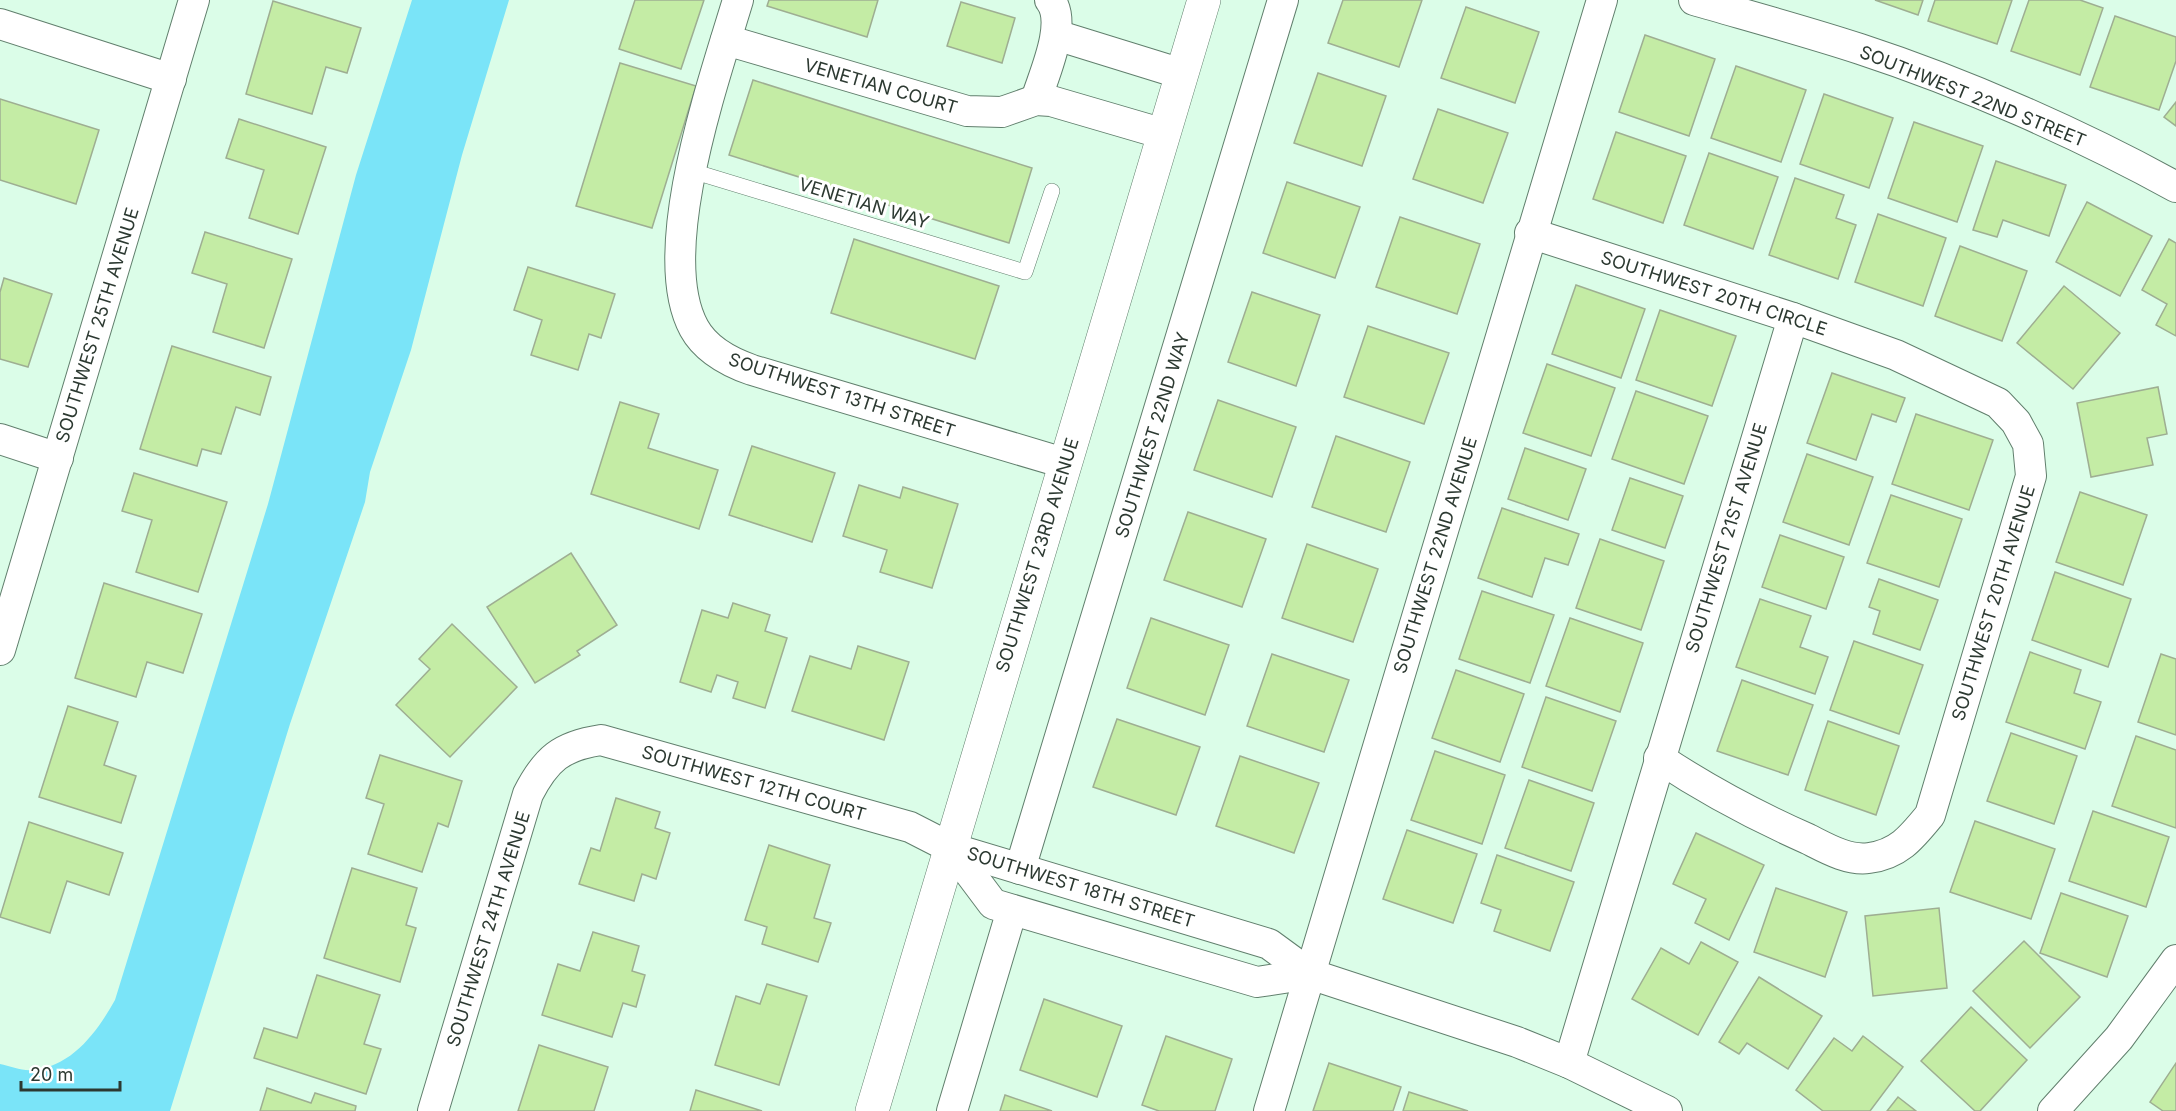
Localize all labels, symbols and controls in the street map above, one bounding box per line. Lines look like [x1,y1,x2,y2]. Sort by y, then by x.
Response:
street label: SOUTHWEST 22ND STREET [1857,41,2089,151]
street label: VENETIAN COURT [802,54,960,118]
street label: VENETIAN WAY [796,173,932,233]
street label: SOUTHWEST 25TH AVENUE [51,205,143,445]
street label: SOUTHWEST 20TH CIRCLE [1598,246,1830,340]
street label: SOUTHWEST 22ND WAY [1111,330,1193,540]
street label: SOUTHWEST 13TH STREET [726,348,958,442]
street label: SOUTHWEST 21ST AVENUE [1681,421,1771,655]
street label: SOUTHWEST 22ND AVENUE [1389,434,1481,676]
street label: SOUTHWEST 23RD AVENUE [991,435,1083,675]
street label: SOUTHWEST 20TH AVENUE [1947,483,2039,723]
street label: SOUTHWEST 12TH COURT [639,741,869,825]
street label: SOUTHWEST 24TH AVENUE [442,809,534,1049]
street label: SOUTHWEST 18TH STREET [965,842,1197,932]
scale bar [21,1054,120,1092]
text: 20 m [30,1064,73,1085]

